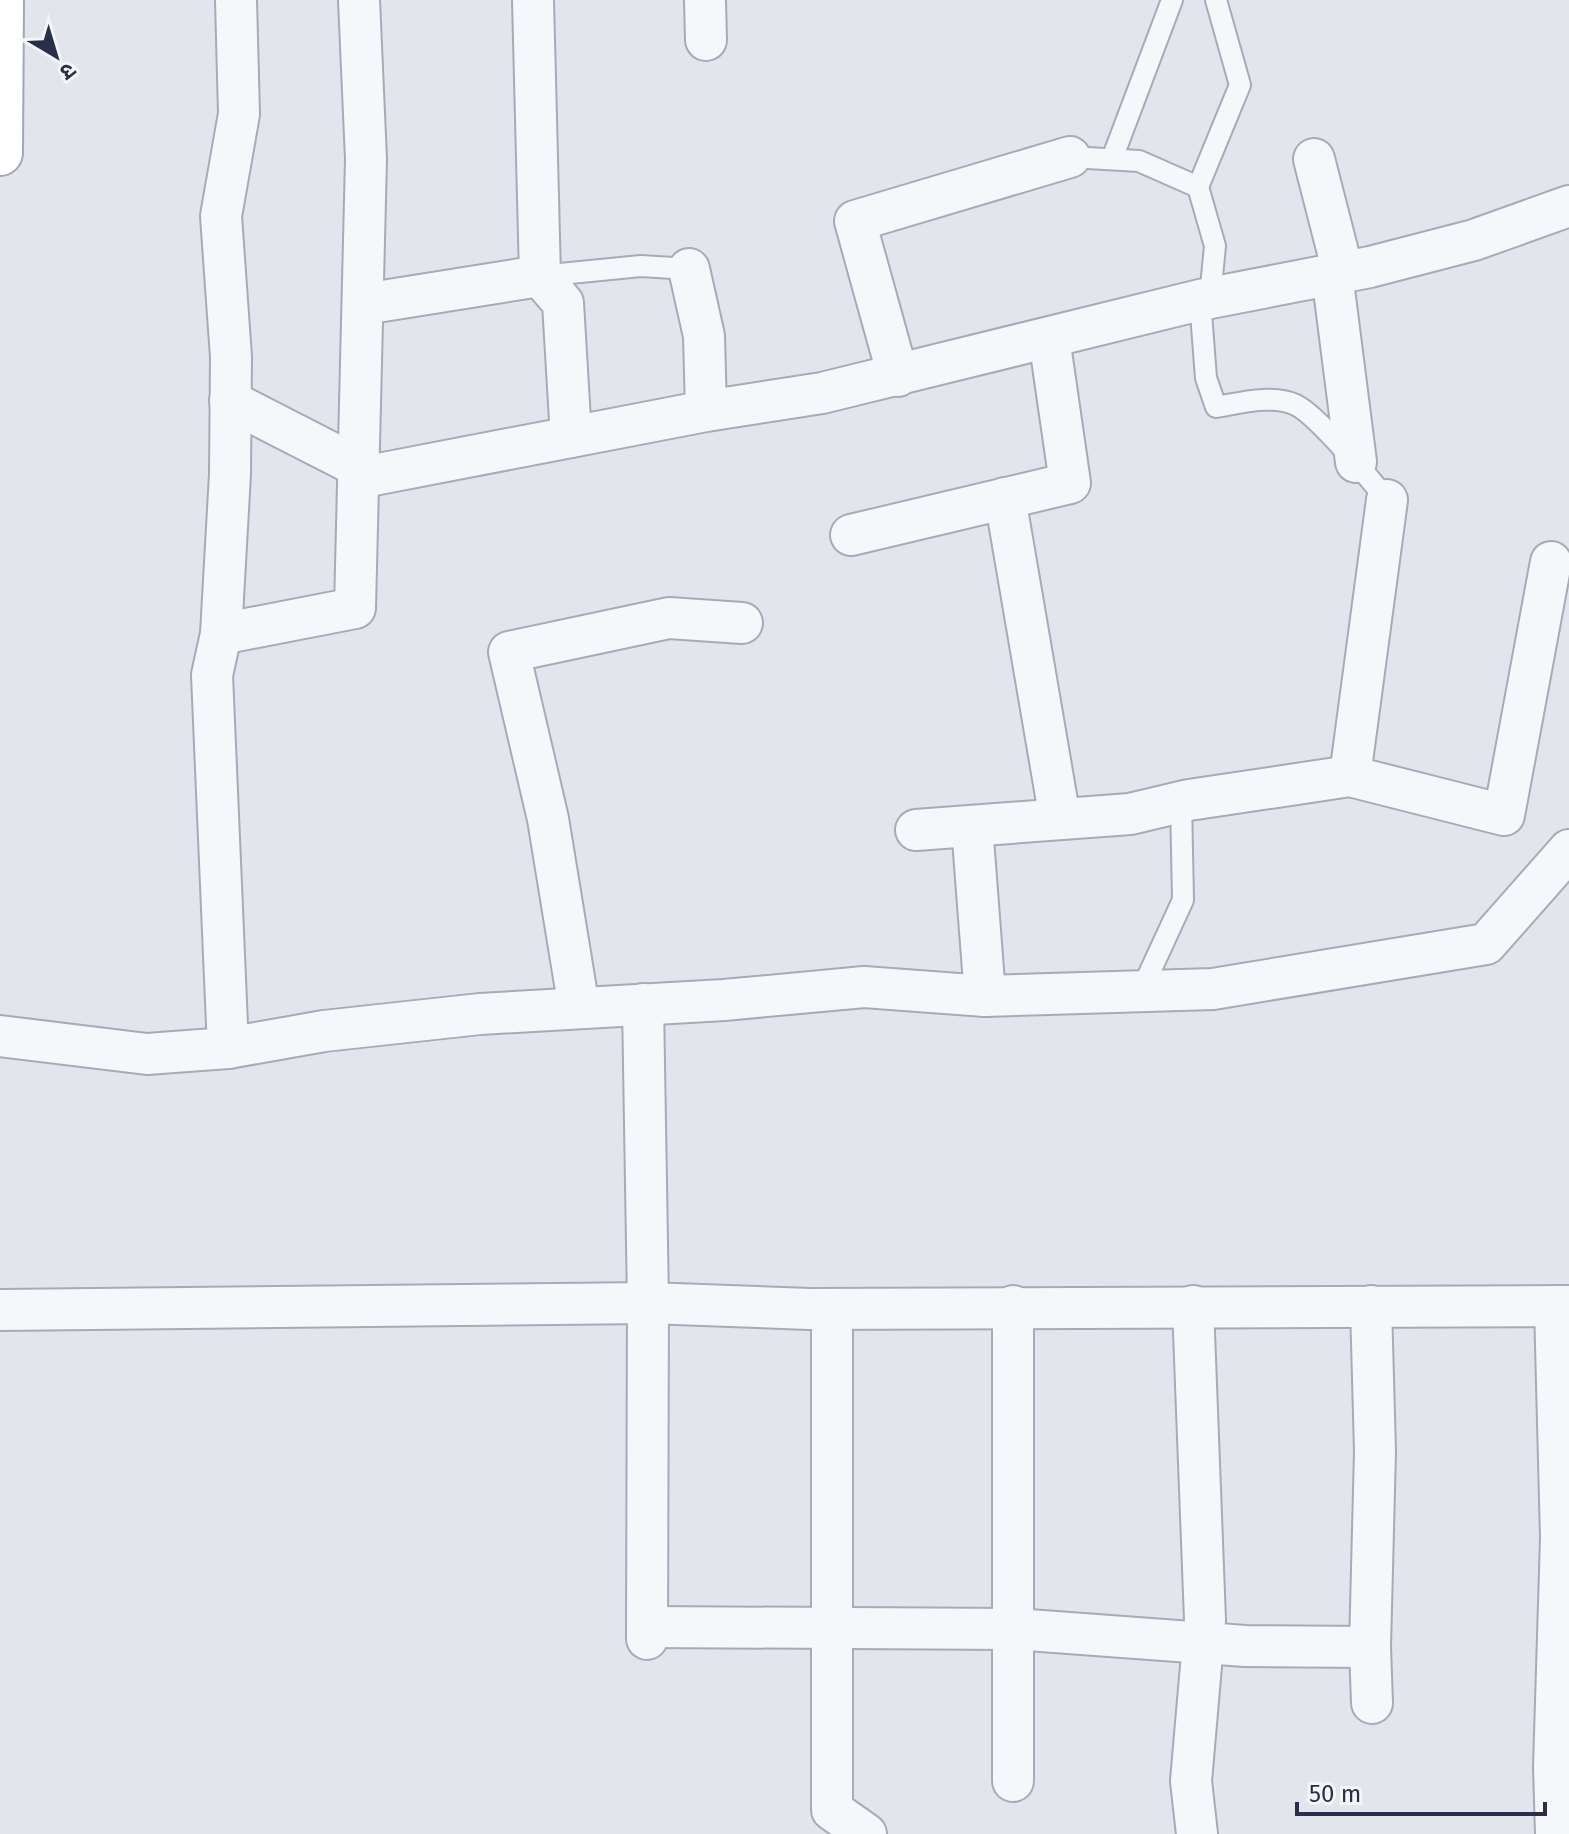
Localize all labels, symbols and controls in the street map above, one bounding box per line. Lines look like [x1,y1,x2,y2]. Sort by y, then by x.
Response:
north arrow [16,16,96,96]
text: उ [54,57,81,87]
scale bar [1297,1766,1545,1816]
text: 50 m [1309,1780,1361,1808]

